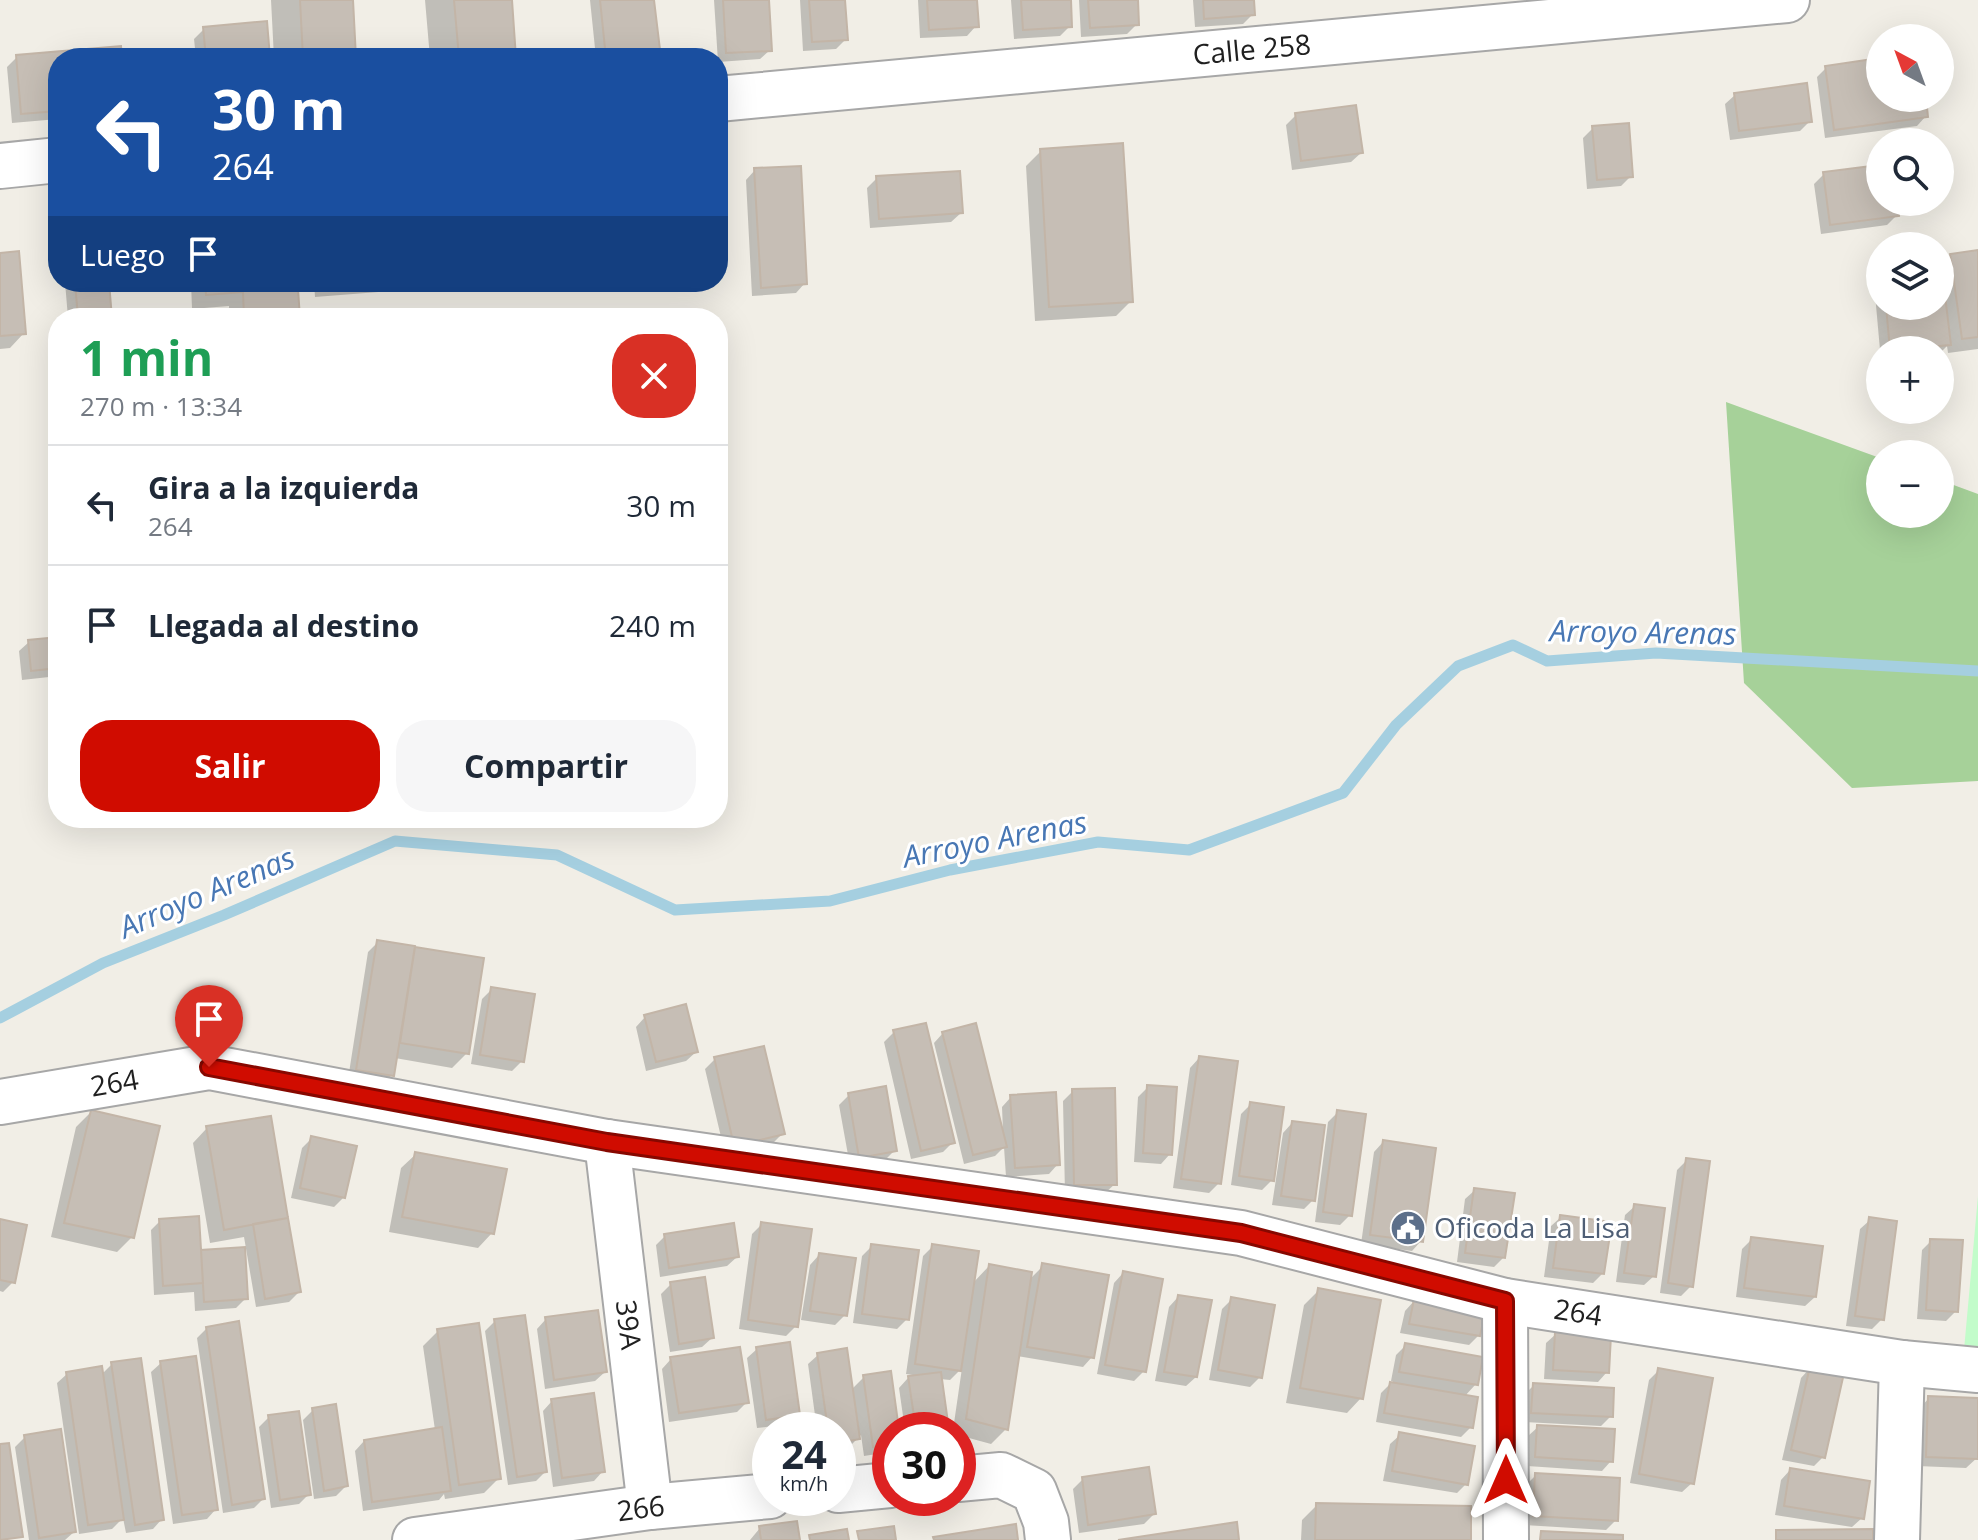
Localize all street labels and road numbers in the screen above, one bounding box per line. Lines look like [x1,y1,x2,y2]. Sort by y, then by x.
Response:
street label: Calle 258 [1191,24,1312,73]
street label: 264 [87,1059,141,1105]
street label: 264 [1552,1289,1605,1334]
street label: 39A [608,1298,651,1352]
street label: 266 [614,1486,666,1529]

